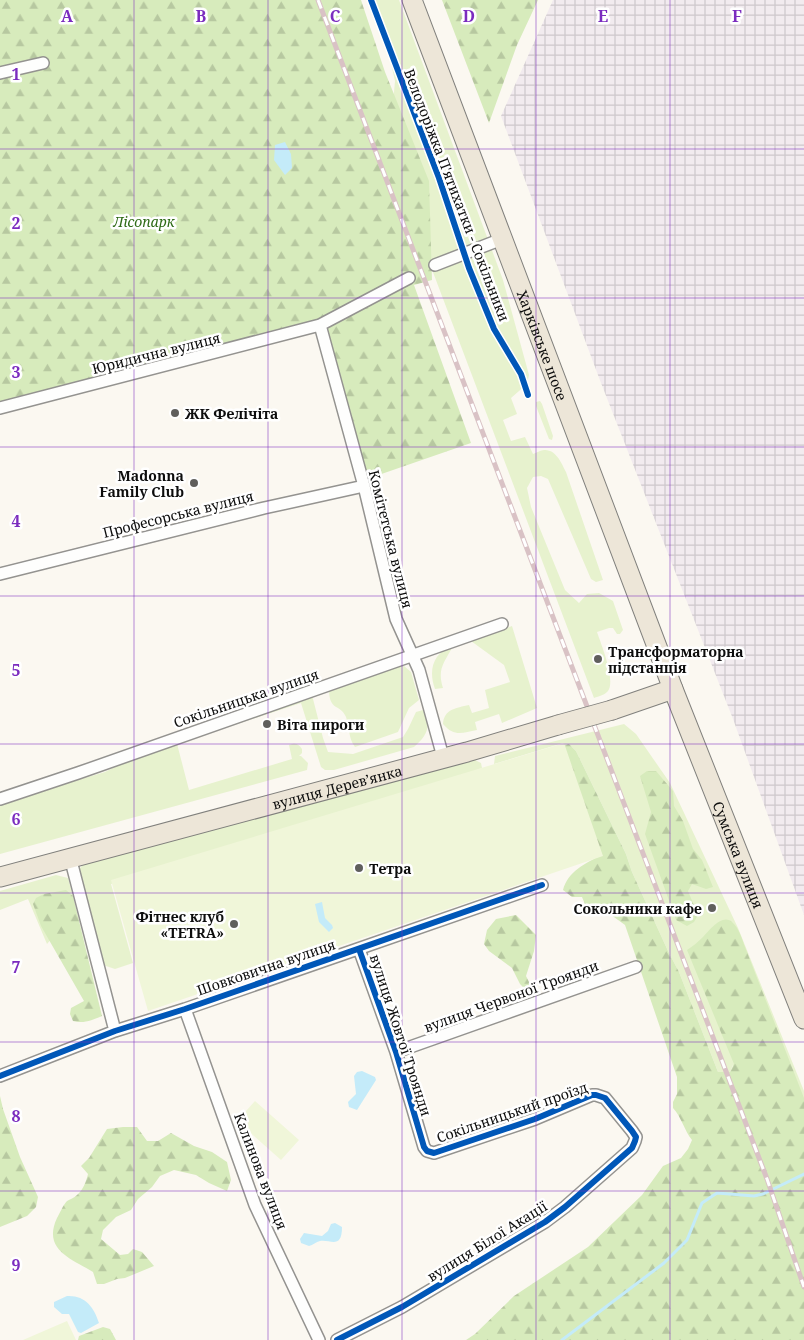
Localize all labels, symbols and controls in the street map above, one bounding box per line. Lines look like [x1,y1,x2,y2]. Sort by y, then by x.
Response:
text: A [61,5,74,27]
text: B [196,5,207,27]
text: C [330,5,341,27]
text: D [463,5,475,27]
text: E [598,5,608,27]
text: F [732,5,742,27]
text: 1 [11,63,21,85]
street label: Велодоріжка П'ятихатки - Сокільники [400,66,514,324]
text: 2 [11,212,21,234]
park label: Лісопарк [112,212,176,231]
street label: Харківське шосе [513,287,572,403]
street label: Юридична вулиця [90,328,222,378]
text: 3 [11,361,21,383]
place label: ЖК Фелічіта [185,404,278,423]
marker: ЖК Фелічіта [169,407,181,419]
place label: Madonna Family Club [99,466,184,501]
street label: Комітетська вулиця [365,468,417,610]
marker: Madonna Family Club [188,477,200,489]
street label: Професорська вулиця [101,486,255,542]
text: 4 [11,510,21,532]
place label: Трансформаторна підстанція [608,642,744,677]
marker: Трансформаторна підстанція [592,653,604,665]
text: 5 [11,659,21,681]
street label: Сокільницька вулиця [171,664,321,732]
place label: Віта пироги [277,715,365,734]
marker: Віта пироги [261,718,273,730]
street label: вулиця Дерев’янка [270,760,404,813]
street label: Сумська вулиця [709,798,769,911]
text: 6 [11,808,21,830]
place label: Тетра [369,859,411,878]
marker: Тетра [353,862,365,874]
place label: Сокольники кафе [573,899,702,918]
marker: Сокольники кафе [706,902,718,914]
place label: Фітнес клуб «TETRA» [135,907,224,942]
marker: Фітнес клуб «TETRA» [228,918,240,930]
street label: Шовковична вулиця [194,934,338,1000]
street label: вулиця Жовтої Троянди [366,952,436,1118]
text: 7 [11,956,21,978]
street label: вулиця Червоної Троянди [421,956,601,1036]
street label: Сокільницький проїзд [434,1077,590,1147]
text: 8 [11,1105,21,1127]
street label: Калинова вулиця [230,1110,292,1232]
street label: вулиця Білої Акації [423,1196,551,1286]
text: 9 [11,1254,21,1276]

